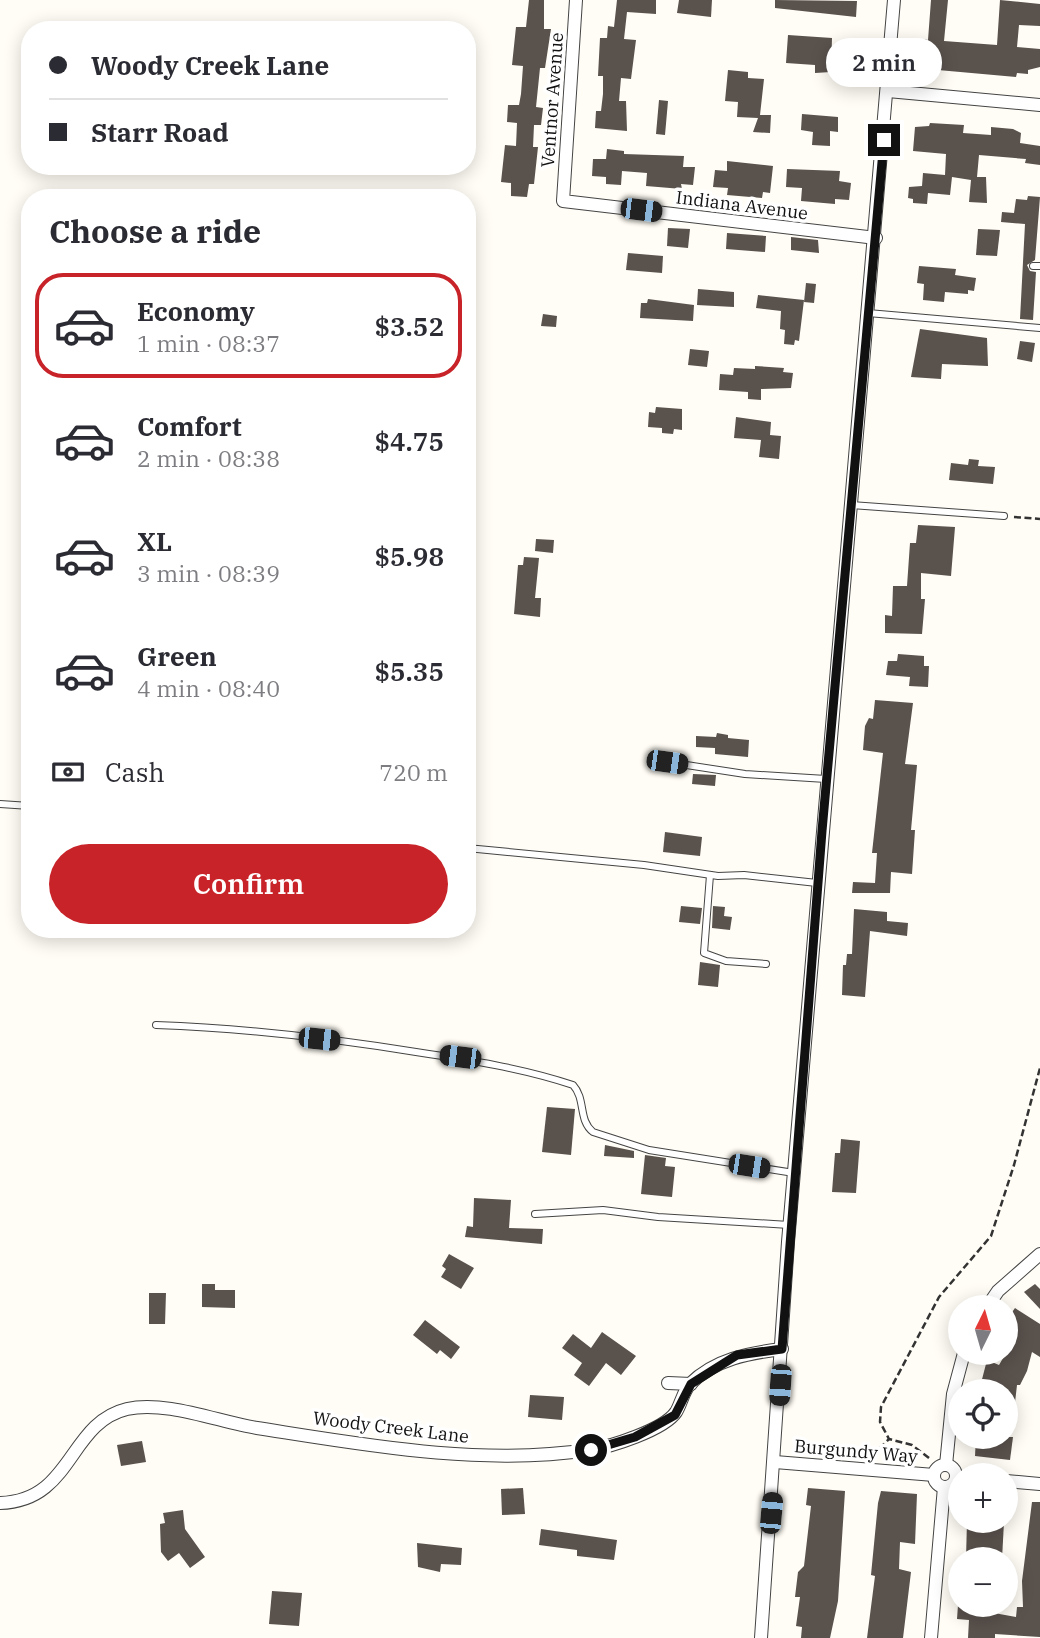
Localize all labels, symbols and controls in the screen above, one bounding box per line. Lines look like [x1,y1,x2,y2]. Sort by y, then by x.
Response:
street label: Ventnor Avenue [536,32,568,168]
callout: 2 min [826,38,942,88]
text: 2 min [852,47,916,77]
text: Woody Creek Lane [91,48,329,82]
text: Starr Road [91,115,229,149]
route end [868,124,900,156]
street label: Indiana Avenue [675,185,809,225]
car [619,197,664,223]
text: Choose a ride [49,210,261,252]
icon: car [53,294,116,357]
text: Economy [137,294,255,328]
text: $3.52 [375,309,444,343]
text: 1 min · 08:37 [137,328,280,358]
icon: car [53,409,116,472]
text: Comfort [137,409,242,443]
text: $4.75 [375,424,444,458]
text: 2 min · 08:38 [137,443,280,473]
icon: car [53,524,116,587]
text: XL [137,524,172,558]
text: $5.98 [375,539,444,573]
text: 3 min · 08:39 [137,558,280,588]
icon: car [53,639,116,702]
text: Green [137,639,217,673]
text: $5.35 [375,654,444,688]
text: 4 min · 08:40 [137,673,280,703]
car [645,749,690,775]
icon: cash [49,753,87,791]
text: Cash [105,755,165,789]
text: 720 m [379,757,448,787]
button: Confirm [49,844,448,924]
car [298,1026,341,1052]
car [438,1044,483,1070]
car [727,1152,772,1180]
north arrow [948,1295,1018,1365]
map controls [948,1295,1018,1617]
car [769,1363,792,1407]
button: locate [948,1379,1018,1449]
street label: Woody Creek Lane [312,1406,470,1448]
route start [575,1434,607,1466]
street label: Burgundy Way [793,1434,919,1468]
button: + [948,1463,1018,1533]
car [759,1491,784,1535]
button: − [948,1547,1018,1617]

